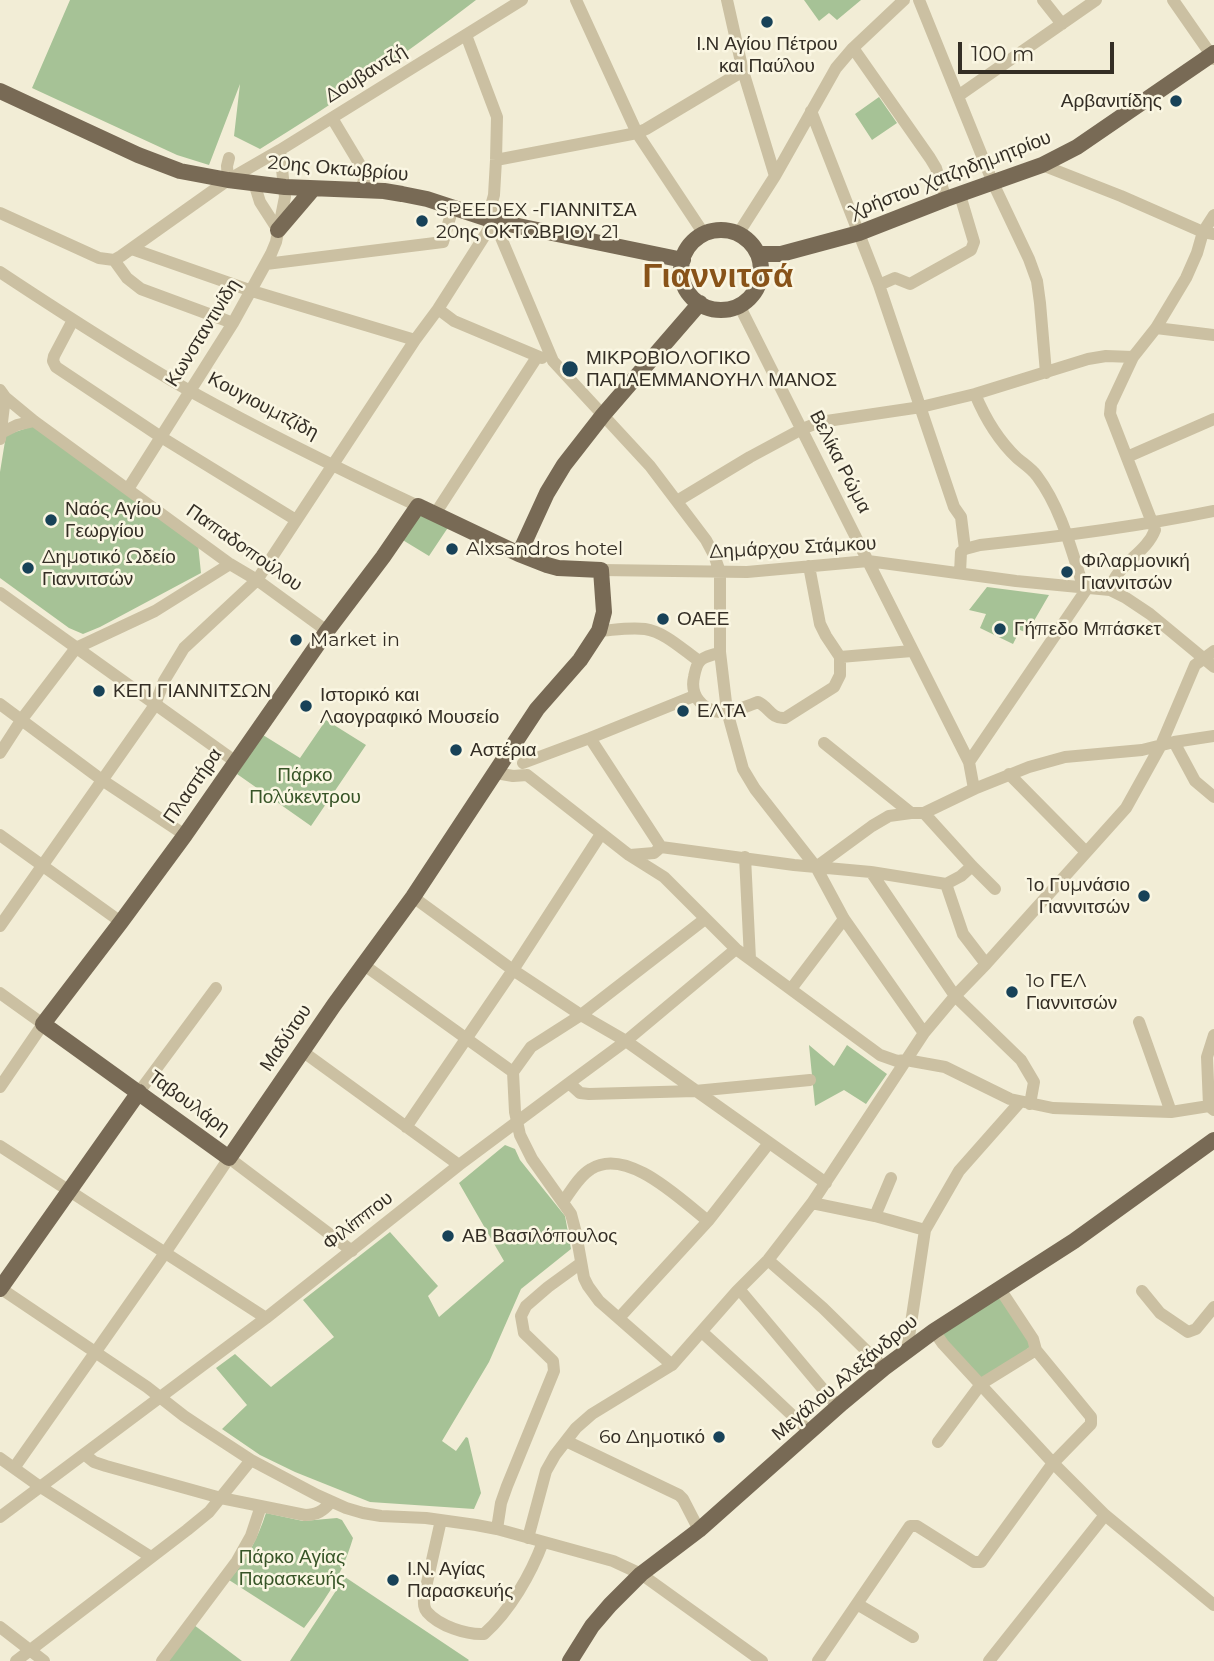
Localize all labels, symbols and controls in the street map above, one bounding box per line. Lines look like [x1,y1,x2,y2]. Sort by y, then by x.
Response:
marker: Ι.Ν Αγίου Πέτρου και Παύλου [759,14,775,30]
scale bar [962,28,1118,72]
place label: Ι.Ν Αγίου Πέτρου και Παύλου [696,33,838,77]
street label: Δουβαντζή [321,40,411,108]
text: 100 m [971,41,1034,66]
place label: Αρβανιτίδης [1061,90,1162,112]
marker: Αρβανιτίδης [1168,93,1184,109]
street label: Χρήστου Χατζηδημητρίου [848,126,1054,224]
street label: 20ης Οκτωβρίου [267,151,409,187]
place label: SPEEDEX -ΓΙΑΝΝΙΤΣΑ 20ης ΟΚΤΩΒΡΙΟΥ 21 [436,199,637,243]
marker: SPEEDEX -ΓΙΑΝΝΙΤΣΑ 20ης ΟΚΤΩΒΡΙΟΥ 21 [414,213,430,229]
district label: Γιαννιτσά [643,257,793,297]
street label: Κωνσταντινίδη [161,275,245,391]
place label: ΜΙΚΡΟΒΙΟΛΟΓΙΚΟ ΠΑΠΑΕΜΜΑΝΟΥΗΛ ΜΑΝΟΣ [586,347,837,391]
marker: ΜΙΚΡΟΒΙΟΛΟΓΙΚΟ ΠΑΠΑΕΜΜΑΝΟΥΗΛ ΜΑΝΟΣ [560,359,580,379]
street label: Κουγιουμτζίδη [204,367,322,445]
street label: Βελίκα Ρώμα [804,407,876,517]
place label: Ναός Αγίου Γεωργίου [65,498,161,542]
street label: Παπαδοπούλου [182,500,306,596]
marker: Ναός Αγίου Γεωργίου [43,512,59,528]
street label: Δημάρχου Στάμκου [709,532,877,564]
place label: Alxsandros hotel [466,538,623,560]
marker: Alxsandros hotel [444,541,460,557]
place label: Δημοτικό Ωδείο Γιαννιτσών [42,546,176,590]
place label: Φιλαρμονική Γιαννιτσών [1081,550,1190,594]
marker: Δημοτικό Ωδείο Γιαννιτσών [20,560,36,576]
marker: Φιλαρμονική Γιαννιτσών [1059,564,1075,580]
place label: ΟΑΕΕ [677,608,729,630]
marker: ΟΑΕΕ [655,611,671,627]
place label: Γήπεδο Μπάσκετ [1014,618,1161,640]
marker: Γήπεδο Μπάσκετ [992,621,1008,637]
place label: Market in [310,629,400,651]
marker: Market in [288,632,304,648]
place label: ΚΕΠ ΓΙΑΝΝΙΤΣΩΝ [113,680,271,702]
marker: ΚΕΠ ΓΙΑΝΝΙΤΣΩΝ [91,683,107,699]
place label: Ιστορικό και Λαογραφικό Μουσείο [320,684,499,728]
marker: Ιστορικό και Λαογραφικό Μουσείο [298,698,314,714]
place label: ΕΛΤΑ [697,700,746,722]
marker: ΕΛΤΑ [675,703,691,719]
place label: Αστέρια [470,739,536,761]
marker: Αστέρια [448,742,464,758]
street label: Πλαστήρα [159,744,227,828]
park label: Πάρκο Πολύκεντρου [249,764,361,808]
place label: 1ο Γυμνάσιο Γιαννιτσών [1027,874,1130,918]
marker: 1ο Γυμνάσιο Γιαννιτσών [1136,888,1152,904]
place label: 1o ΓΕΛ Γιαννιτσών [1026,970,1117,1014]
marker: 1o ΓΕΛ Γιαννιτσών [1004,984,1020,1000]
street label: Μαδύτου [255,1000,317,1076]
street label: Ταβουλάρη [144,1066,234,1140]
street label: Φιλίππου [319,1187,397,1255]
place label: ΑΒ Βασιλόπουλος [462,1225,617,1247]
marker: ΑΒ Βασιλόπουλος [440,1228,456,1244]
street label: Μεγάλου Αλεξάνδρου [767,1310,923,1446]
place label: 6ο Δημοτικό [599,1426,705,1448]
marker: 6ο Δημοτικό [711,1429,727,1445]
park label: Πάρκο Αγίας Παρασκευής [239,1546,345,1590]
place label: Ι.Ν. Αγίας Παρασκευής [407,1558,513,1602]
marker: Ι.Ν. Αγίας Παρασκευής [385,1572,401,1588]

